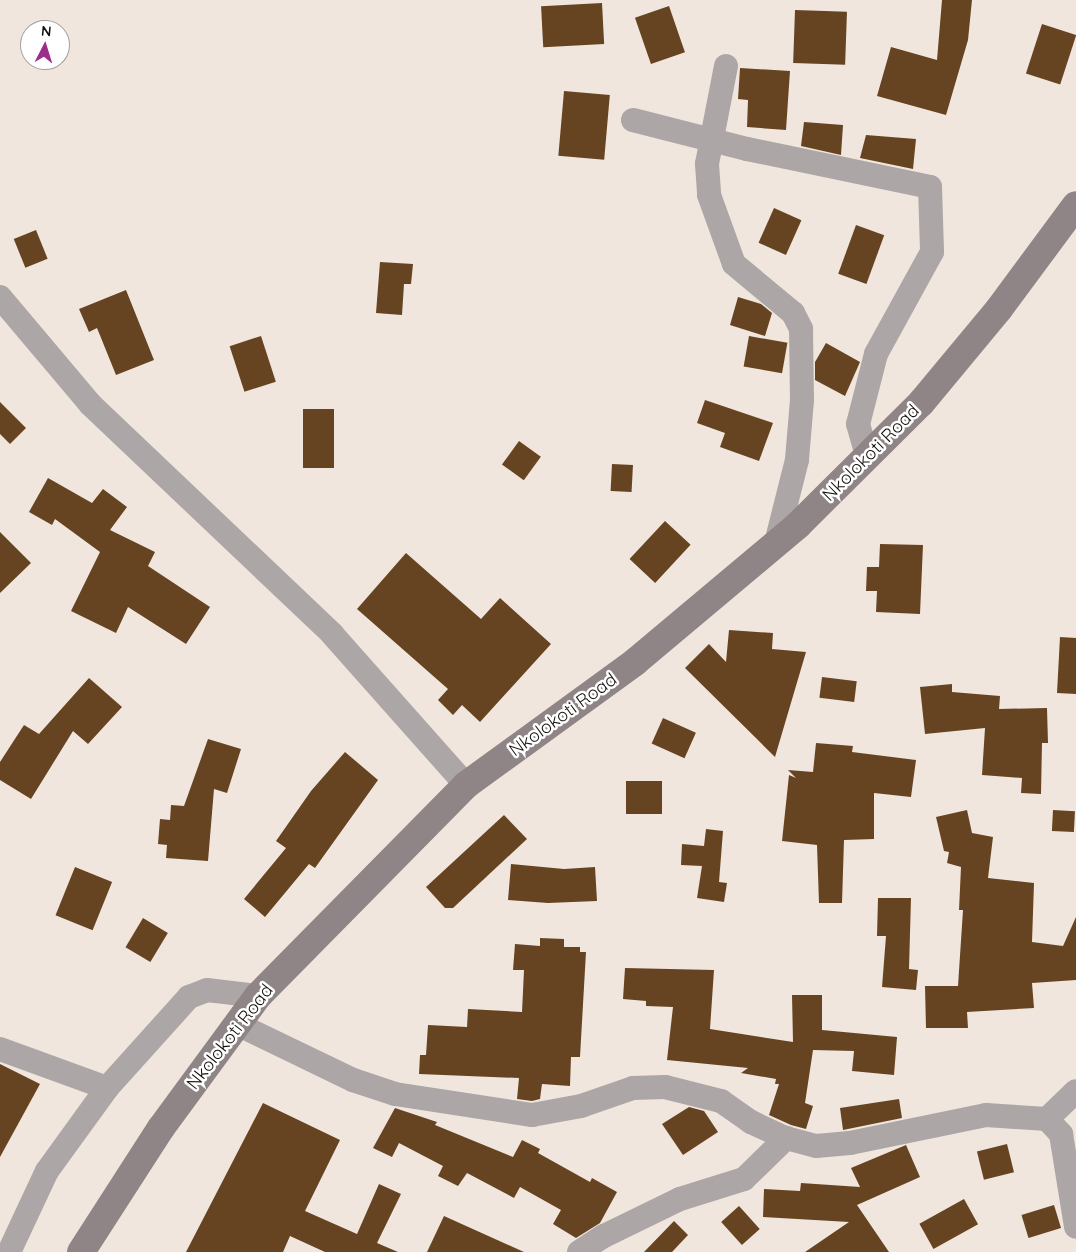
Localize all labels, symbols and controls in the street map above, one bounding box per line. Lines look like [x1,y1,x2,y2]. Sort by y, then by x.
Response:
north arrow [20,20,70,70]
text: N [40,22,52,40]
street label: Nkolokoti Road [818,400,924,506]
street label: Nkolokoti Road [505,669,621,761]
street label: Nkolokoti Road [182,980,278,1094]

